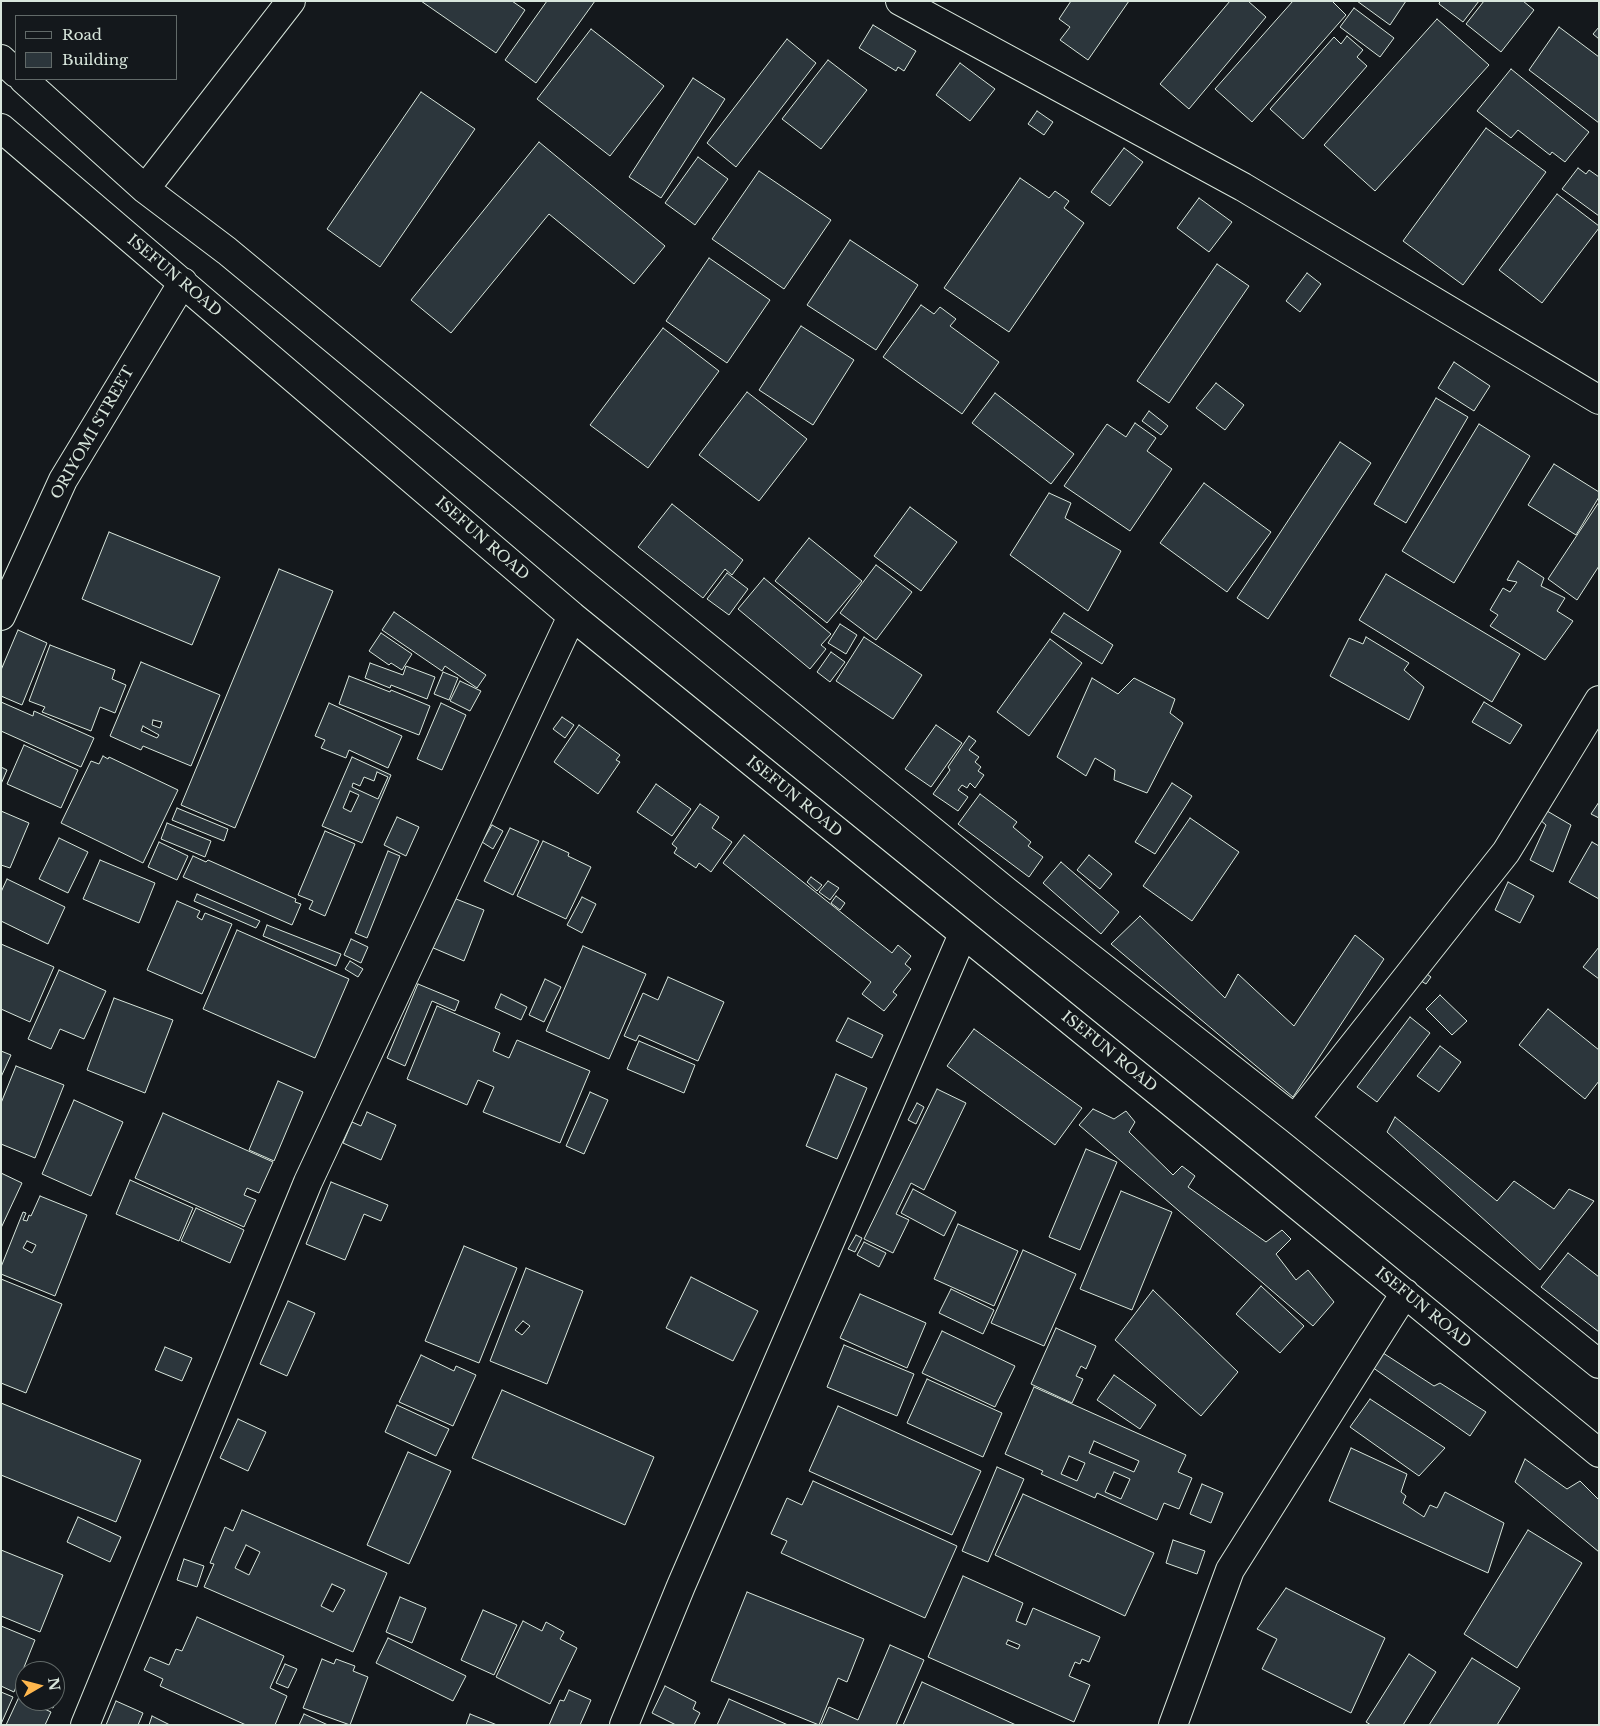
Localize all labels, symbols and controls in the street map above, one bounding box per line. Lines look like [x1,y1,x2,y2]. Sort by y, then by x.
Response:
legend [15,15,178,80]
text: Road [62,25,102,44]
text: Building [62,50,128,69]
street label: ISEFUN ROAD [123,231,225,321]
street label: ORIYOMI STREET [48,363,138,503]
street label: ISEFUN ROAD [432,494,532,584]
street label: ISEFUN ROAD [743,753,845,841]
street label: ISEFUN ROAD [1058,1008,1160,1096]
street label: ISEFUN ROAD [1372,1264,1474,1352]
north arrow [15,1661,65,1711]
text: N [44,1676,64,1692]

